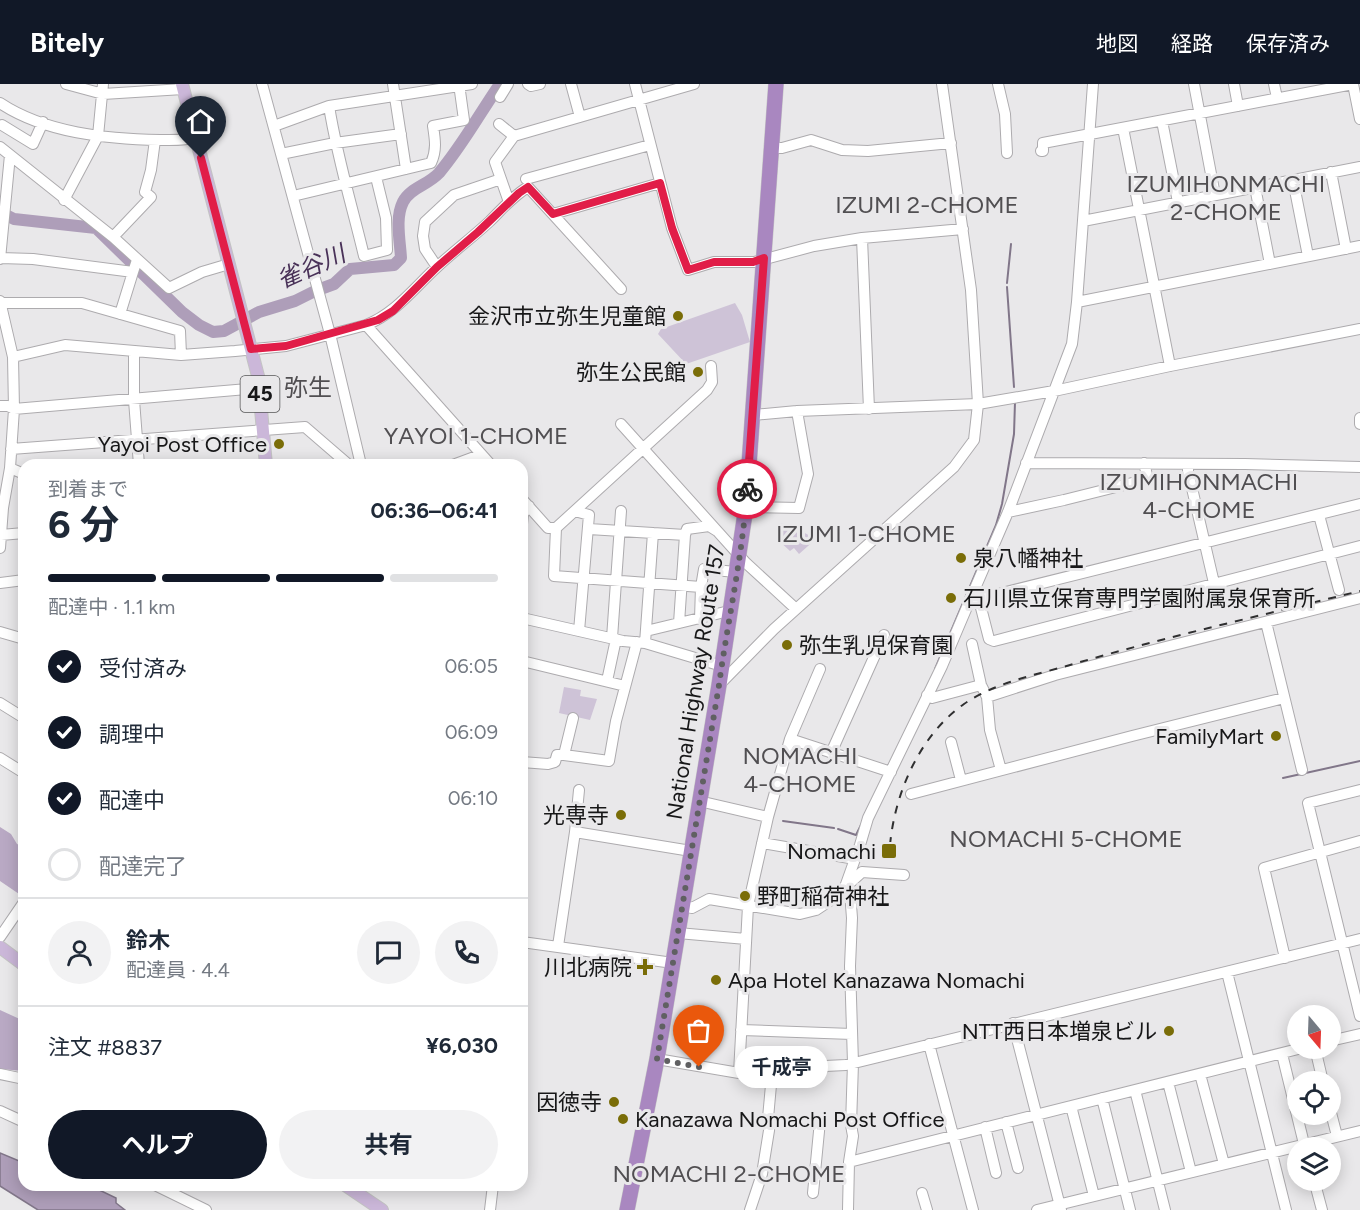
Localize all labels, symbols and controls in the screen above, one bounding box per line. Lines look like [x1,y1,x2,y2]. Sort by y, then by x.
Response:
text: Bitely [30,25,104,59]
text: 地図 [1096,31,1138,56]
text: 経路 [1171,31,1213,56]
text: 保存済み [1246,31,1330,56]
pin [175,96,226,158]
icon: home [184,105,217,138]
district label: IZUMIHONMACHI 2-CHOME [1127,169,1325,226]
district label: IZUMI 2-CHOME [835,190,1019,219]
water label: 雀谷川 [272,237,352,294]
place label: 金沢市立弥生児童館 [468,303,666,330]
marker: 金沢市立弥生児童館 [671,309,685,323]
place label: 弥生公民館 [576,359,686,386]
marker: 弥生公民館 [691,365,705,379]
district label: 弥生 [284,373,332,402]
road number: 45 [240,376,280,412]
district label: YAYOI 1-CHOME [384,421,568,450]
place label: Yayoi Post Office [98,431,267,458]
marker: Yayoi Post Office [272,437,286,451]
courier [717,459,777,519]
district label: IZUMIHONMACHI 4-CHOME [1100,467,1298,524]
icon: bike [731,473,764,506]
text: 到着まで [48,477,128,501]
text: 06:36–06:41 [370,497,498,524]
text: 6 分 [48,501,119,548]
district label: IZUMI 1-CHOME [776,519,956,548]
street label: National Highway Route 157 [660,543,731,821]
place label: 泉八幡神社 [973,545,1083,572]
marker: 泉八幡神社 [954,551,968,565]
place label: 石川県立保育専門学園附属泉保育所 [963,585,1315,612]
marker: 石川県立保育専門学園附属泉保育所 [944,591,958,605]
text: 配達中 · 1.1 km [48,595,175,619]
place label: 弥生乳児保育園 [799,632,953,659]
marker: 弥生乳児保育園 [780,638,794,652]
icon: check [48,650,81,683]
text: 06:05 [444,654,498,678]
text: 受付済み [99,655,187,682]
icon: check [48,716,81,749]
text: 06:09 [445,720,498,744]
text: 調理中 [99,721,165,748]
place label: FamilyMart [1155,723,1264,750]
marker: FamilyMart [1269,729,1283,743]
district label: NOMACHI 4-CHOME [742,741,858,798]
icon: check [48,782,81,815]
text: 06:10 [448,786,498,810]
text: 配達中 [99,787,165,814]
place label: 光専寺 [543,802,609,829]
marker: 光専寺 [614,808,628,822]
district label: NOMACHI 5-CHOME [949,824,1183,853]
place label: Nomachi [787,838,876,865]
marker: Nomachi [880,842,898,860]
text: 配達完了 [99,853,187,880]
place label: 野町稲荷神社 [757,883,889,910]
marker: 野町稲荷神社 [738,889,752,903]
button: person [48,921,111,984]
button: chat [357,921,420,984]
button: phone [435,921,498,984]
text: 鈴木 [126,927,170,954]
place label: 川北病院 [544,954,632,981]
text: 配達員 · 4.4 [126,958,230,982]
marker: 川北病院 [636,958,654,976]
place label: Apa Hotel Kanazawa Nomachi [728,967,1025,994]
marker: Apa Hotel Kanazawa Nomachi [709,973,723,987]
pin [673,1005,724,1067]
north arrow [1287,1005,1341,1059]
map controls [1287,1005,1341,1191]
icon: bag [682,1014,715,1047]
place label: NTT西日本増泉ビル [962,1018,1157,1045]
marker: NTT西日本増泉ビル [1162,1024,1176,1038]
text: ¥6,030 [426,1032,498,1059]
text: 注文 #8837 [48,1034,162,1061]
callout: 千成亭 [735,1046,828,1088]
text: 千成亭 [752,1055,812,1079]
button: locate [1287,1071,1341,1125]
place label: 因徳寺 [536,1089,602,1116]
marker: 因徳寺 [607,1095,621,1109]
place label: Kanazawa Nomachi Post Office [635,1106,945,1133]
button: ヘルプ [48,1110,267,1179]
button: 共有 [279,1110,498,1179]
marker: Kanazawa Nomachi Post Office [616,1112,630,1126]
button: layers [1287,1137,1341,1191]
district label: NOMACHI 2-CHOME [613,1159,845,1188]

